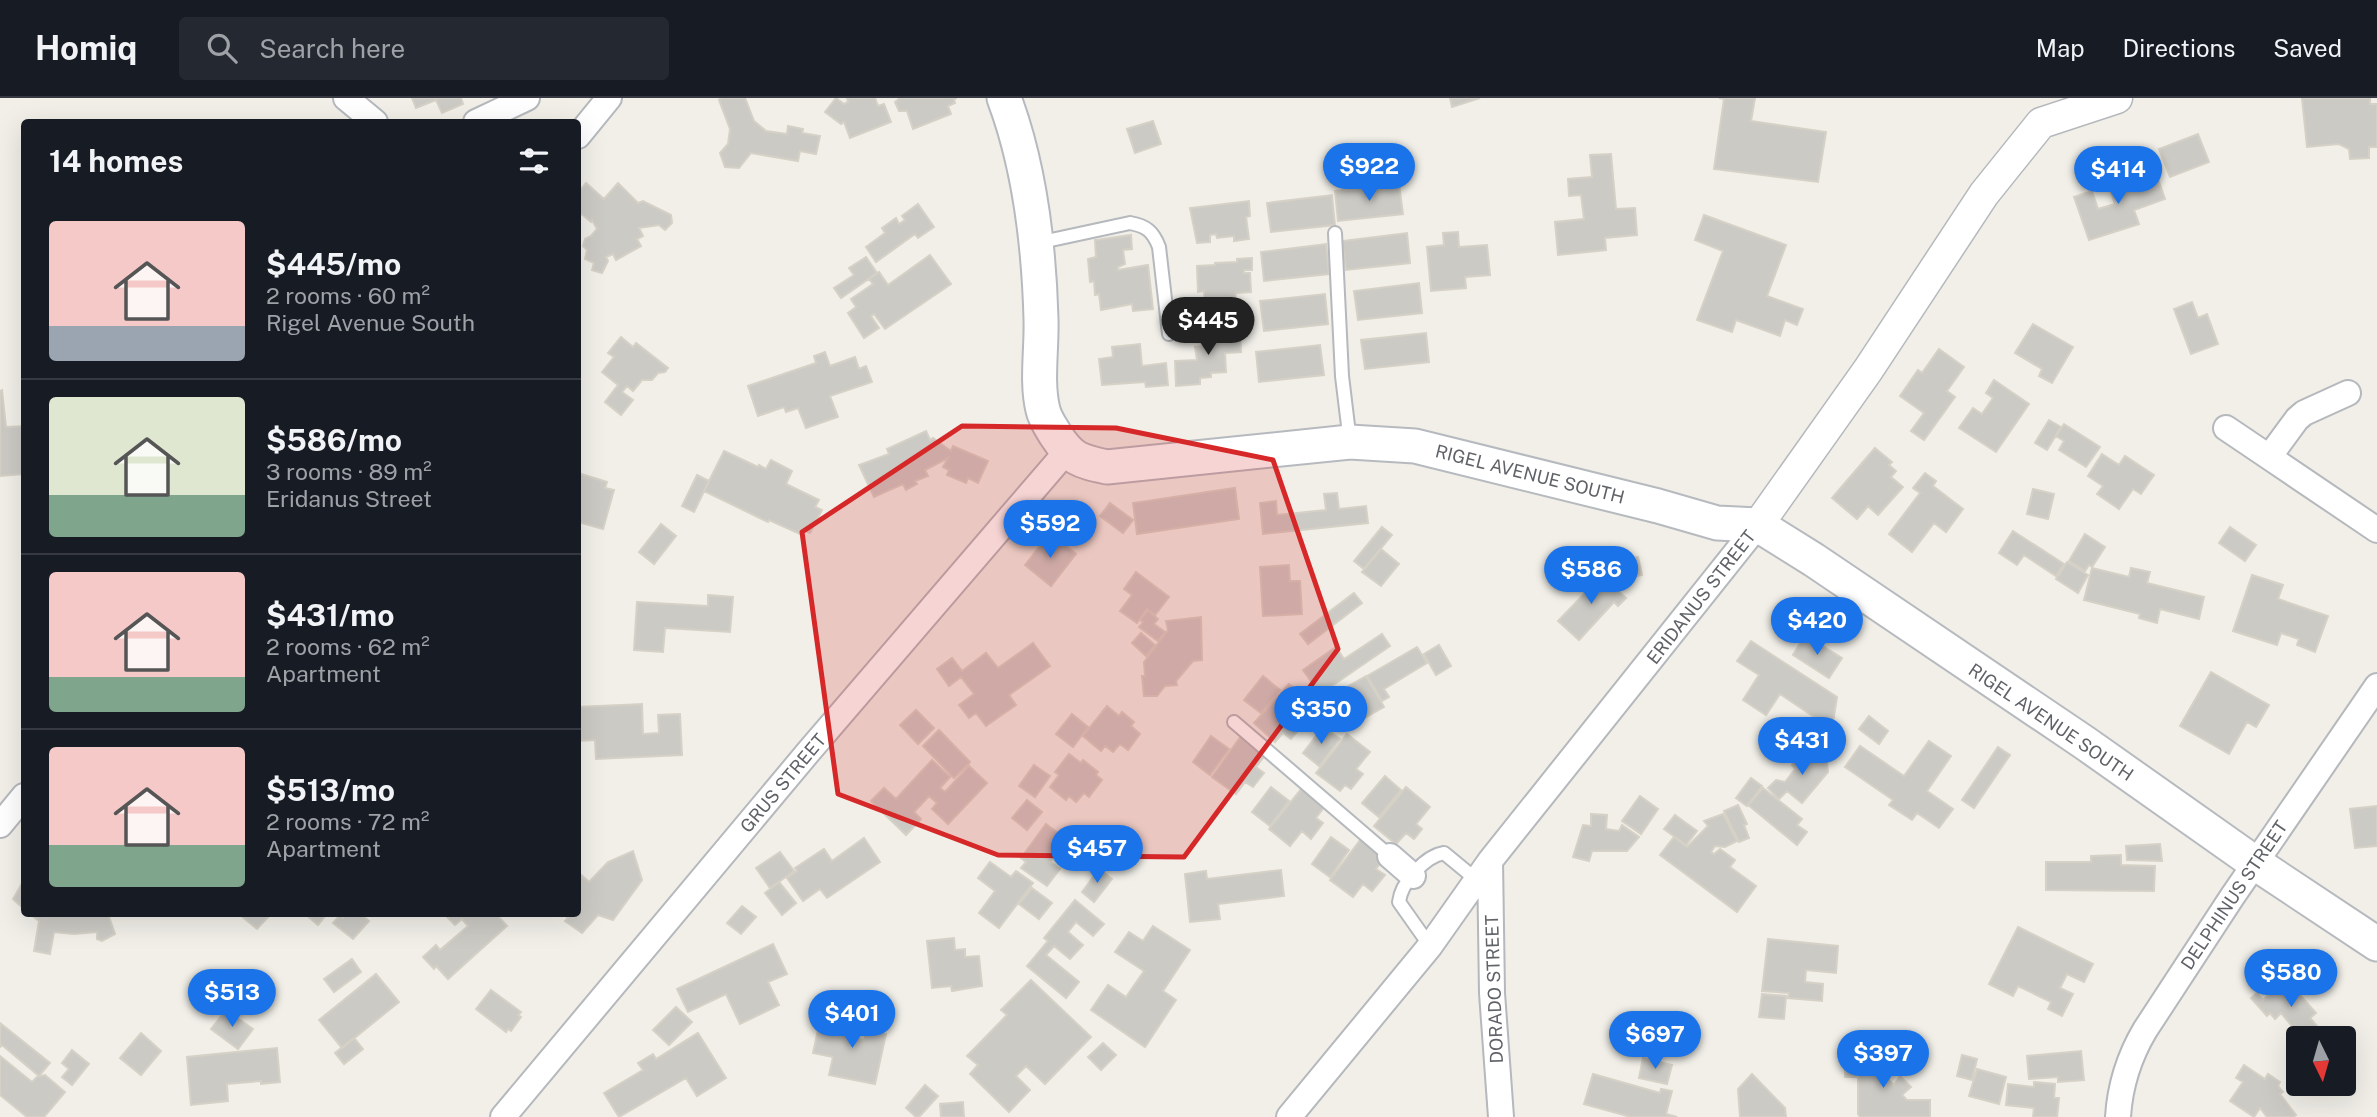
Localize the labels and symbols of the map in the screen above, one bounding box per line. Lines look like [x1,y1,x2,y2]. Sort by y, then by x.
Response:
pin: $922 [1328,144,1410,203]
pin: $414 [2077,146,2159,206]
pin: $445 [1167,298,1249,357]
street label: RIGEL AVENUE SOUTH [1433,440,1627,508]
pin: $592 [1009,500,1091,560]
street label: ERIDANUS STREET [1642,526,1760,668]
pin: $586 [1550,546,1632,606]
pin: $420 [1776,598,1858,657]
street label: RIGEL AVENUE SOUTH [1965,659,2137,785]
pin: $350 [1280,686,1362,746]
pin: $431 [1761,718,1843,777]
street label: GRUS STREET [736,729,831,837]
street label: DELPHINUS STREET [2176,816,2292,973]
pin: $457 [1056,826,1138,885]
street label: DORADO STREET [1481,914,1507,1064]
pin: $580 [2250,950,2332,1009]
pin: $513 [191,970,273,1029]
pin: $401 [811,990,893,1050]
pin: $697 [1614,1012,1696,1071]
north arrow [2286,1026,2356,1096]
pin: $397 [1842,1030,1924,1090]

